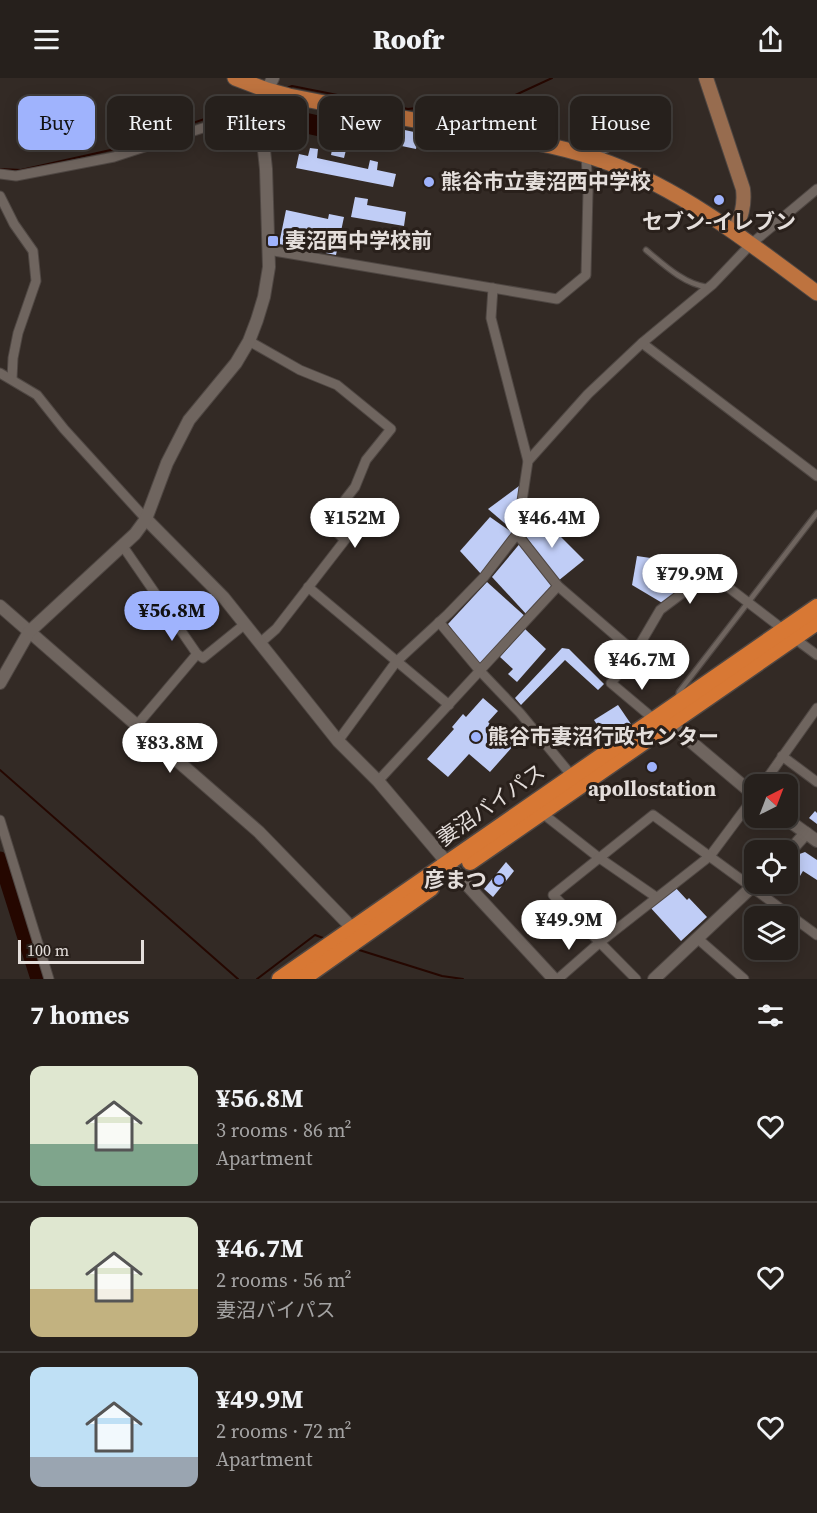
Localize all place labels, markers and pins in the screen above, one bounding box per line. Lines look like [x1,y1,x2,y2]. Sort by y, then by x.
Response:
place label: 熊谷市立妻沼西中学校 [441,167,651,196]
marker: 熊谷市立妻沼西中学校 [422,175,436,189]
marker: セブン-イレブン [712,193,726,207]
place label: セブン-イレブン [642,207,796,236]
place label: 妻沼西中学校前 [285,226,432,255]
marker: 妻沼西中学校前 [266,234,280,248]
pin: ¥152M [313,498,397,549]
pin: ¥46.4M [503,498,601,549]
pin: ¥79.9M [641,554,739,605]
pin: ¥56.8M [123,591,221,642]
pin: ¥46.7M [593,640,691,691]
place label: 熊谷市妻沼行政センター [488,722,719,751]
pin: ¥83.8M [121,723,219,774]
marker: 熊谷市妻沼行政センター [469,730,483,744]
marker: apollostation [645,760,659,774]
place label: apollostation [588,774,716,803]
place label: 彦まつ [424,865,487,894]
marker: 彦まつ [492,873,506,887]
pin: ¥49.9M [520,900,618,951]

